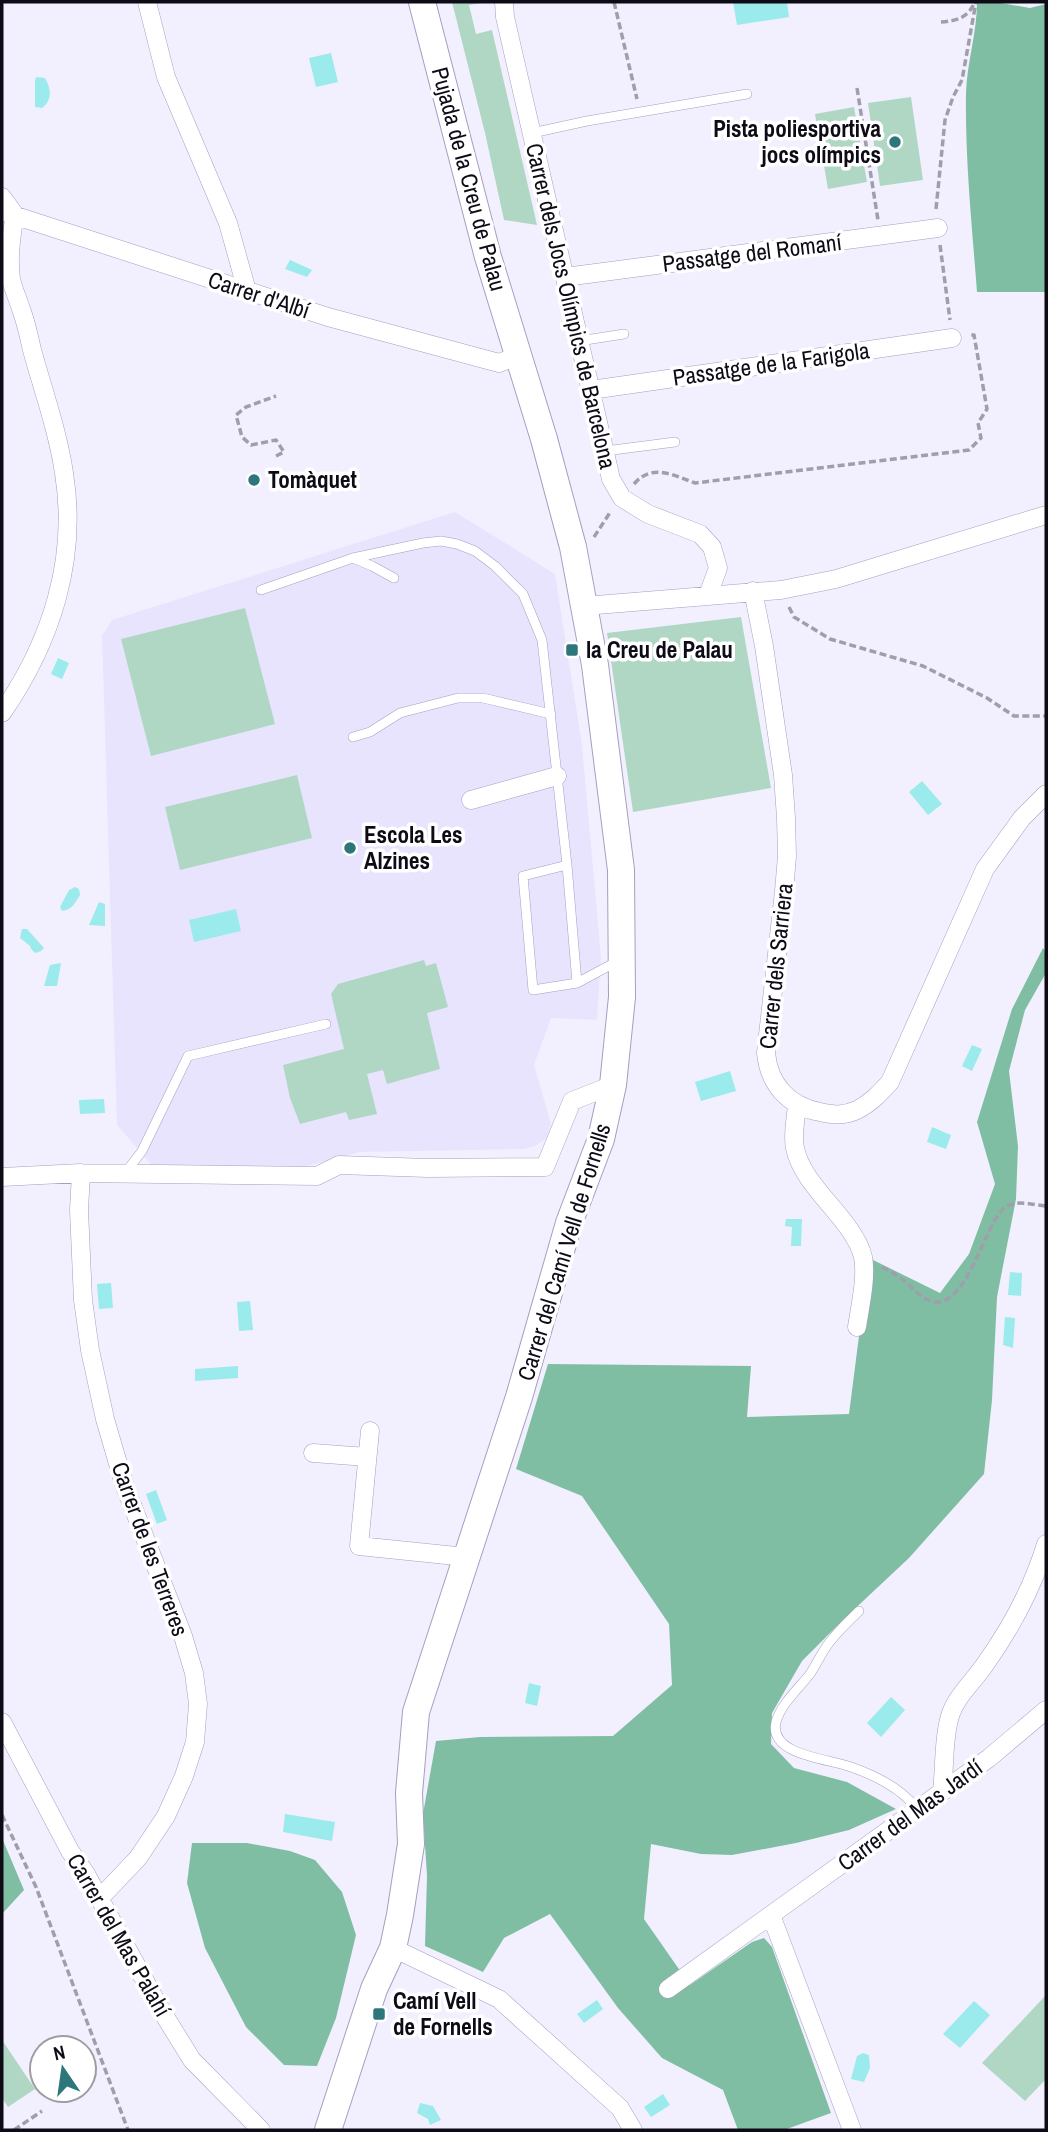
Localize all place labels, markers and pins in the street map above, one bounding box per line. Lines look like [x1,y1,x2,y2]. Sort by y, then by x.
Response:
place label: Pista poliesportiva jocs olímpics [713,113,882,170]
marker: Pista poliesportiva jocs olímpics [887,134,903,150]
place label: Tomàquet [268,464,357,495]
marker: Tomàquet [246,472,262,488]
place label: la Creu de Palau [586,634,733,665]
marker: la Creu de Palau [564,642,580,658]
place label: Escola Les Alzines [364,819,463,876]
marker: Escola Les Alzines [342,840,358,856]
place label: Camí Vell de Fornells [393,1985,493,2042]
marker: Camí Vell de Fornells [371,2006,387,2022]

